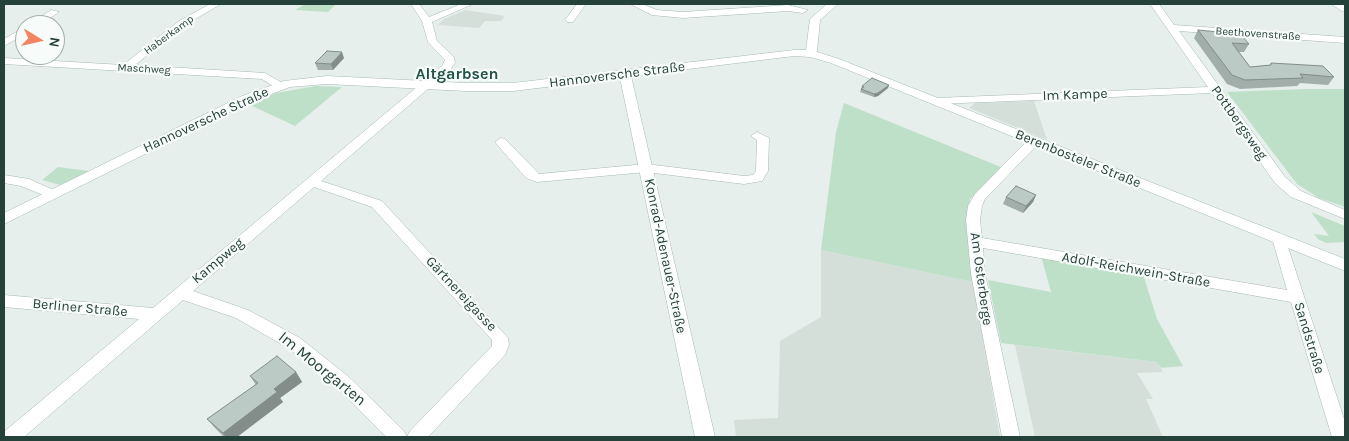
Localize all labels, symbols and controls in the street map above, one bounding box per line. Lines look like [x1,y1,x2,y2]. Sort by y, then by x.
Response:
street label: Haberkamp [141,12,197,58]
north arrow [15,15,65,65]
street label: Beethovenstraße [1215,24,1301,44]
text: N [45,36,64,49]
street label: Hannoversche Straße [548,58,686,92]
street label: Maschweg [117,61,171,77]
district label: Altgarbsen [416,64,498,84]
street label: Hannoversche Straße [140,83,272,157]
street label: Pottbergsweg [1207,83,1271,163]
street label: Im Kampe [1042,85,1108,105]
street label: Berenbosteler Straße [1013,126,1143,192]
street label: Konrad-Adenauer-Straße [640,177,690,335]
street label: Am Osterberge [966,231,996,327]
street label: Kampweg [189,234,247,288]
street label: Adolf-Reichwein-Straße [1061,249,1211,291]
street label: Gärtnereigasse [422,253,500,335]
street label: Berliner Straße [32,295,128,321]
street label: Sandstraße [1290,300,1328,376]
street label: Im Moorgarten [274,328,370,410]

